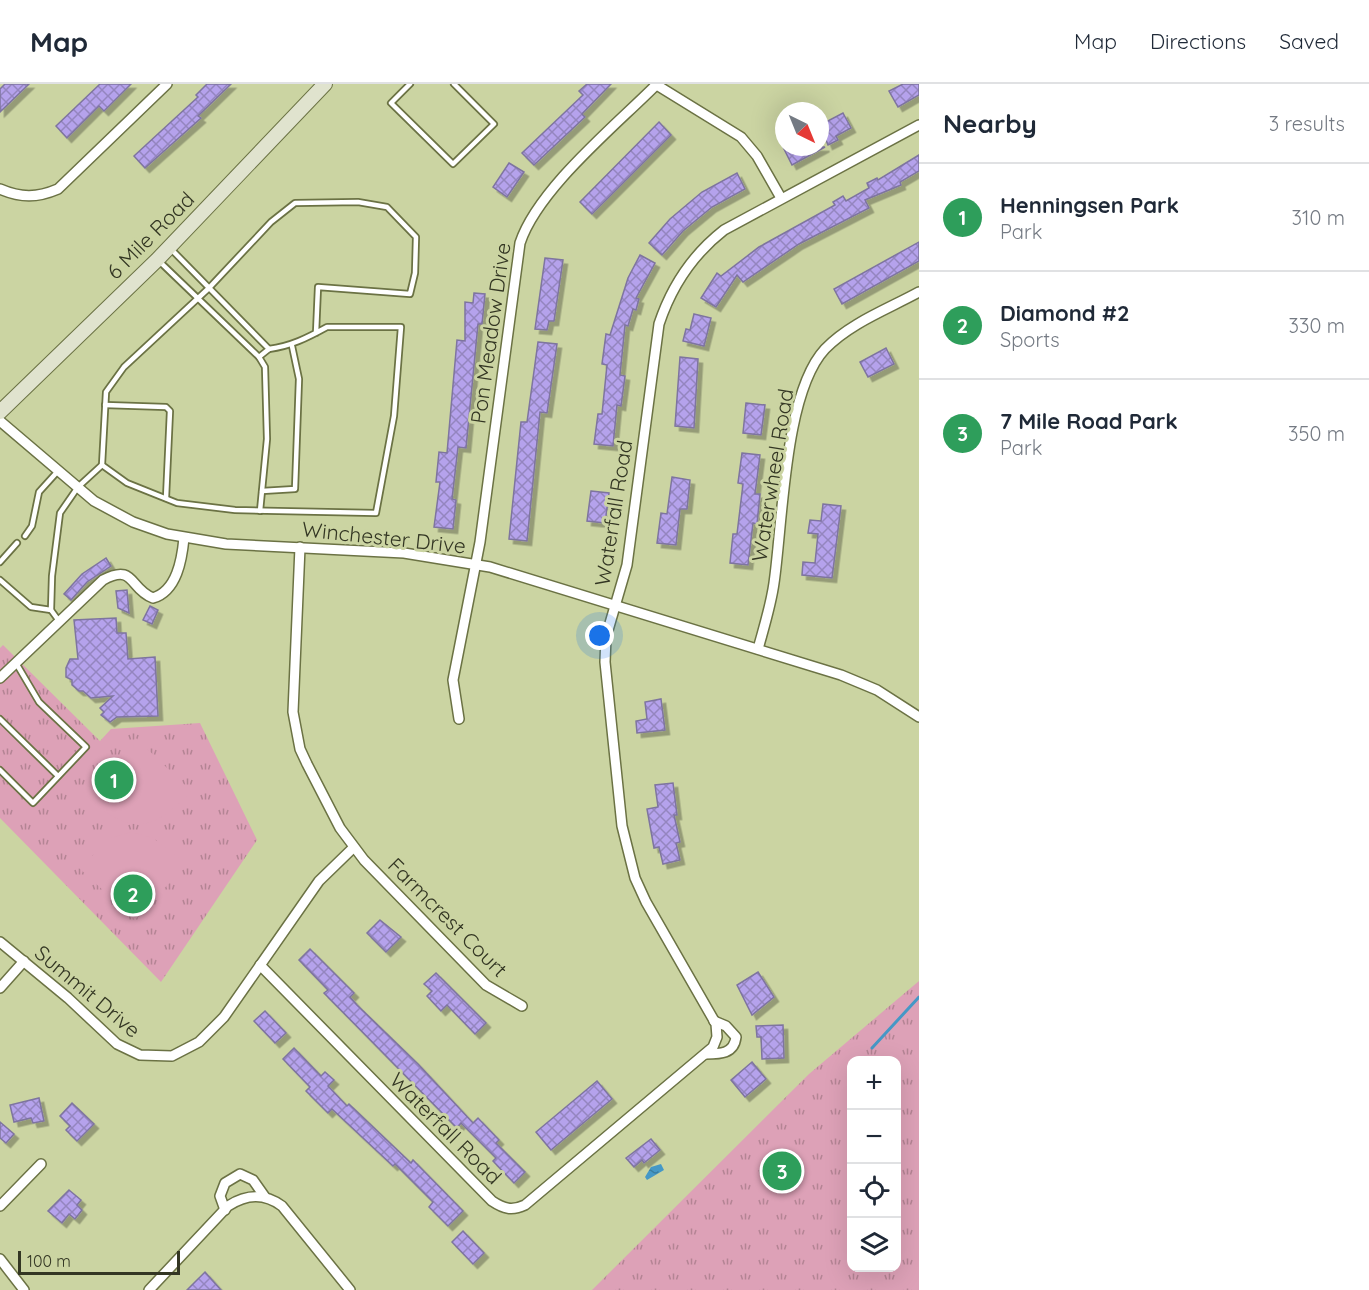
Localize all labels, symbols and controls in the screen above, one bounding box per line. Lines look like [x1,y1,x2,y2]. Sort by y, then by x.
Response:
text: Map [30,24,88,59]
text: Map [1074,28,1117,54]
text: Directions [1150,28,1246,54]
text: Saved [1279,28,1339,54]
north arrow [775,102,829,156]
text: Nearby [943,107,1037,140]
text: 3 results [1269,111,1345,136]
street label: 6 Mile Road [101,186,199,284]
text: Henningsen Park [1000,191,1179,219]
text: 1 [959,205,966,230]
text: 310 m [1292,205,1345,230]
text: Park [1000,219,1042,244]
street label: Pon Meadow Drive [464,241,516,425]
text: Diamond #2 [1000,299,1130,327]
text: 2 [957,313,968,338]
text: 330 m [1288,313,1345,338]
text: Sports [1000,327,1060,352]
street label: Waterwheel Road [745,387,799,563]
text: 7 Mile Road Park [1000,407,1178,435]
text: 3 [957,421,968,446]
text: 350 m [1288,421,1345,446]
text: Park [1000,435,1042,460]
street label: Waterfall Road [589,438,637,588]
street label: Winchester Drive [301,515,467,559]
your location [585,621,614,650]
pin: 1 [94,758,134,802]
street label: Farmcrest Court [383,852,513,982]
pin: 2 [114,872,152,916]
street label: Summit Drive [30,939,146,1043]
map controls [847,1056,901,1272]
button: + [847,1056,901,1110]
street label: Waterfall Road [385,1067,507,1189]
button: − [847,1110,901,1164]
pin: 3 [762,1148,802,1194]
button: locate [847,1164,901,1218]
button: layers [847,1218,901,1272]
scale bar [18,1248,180,1276]
text: 100 m [27,1251,71,1271]

